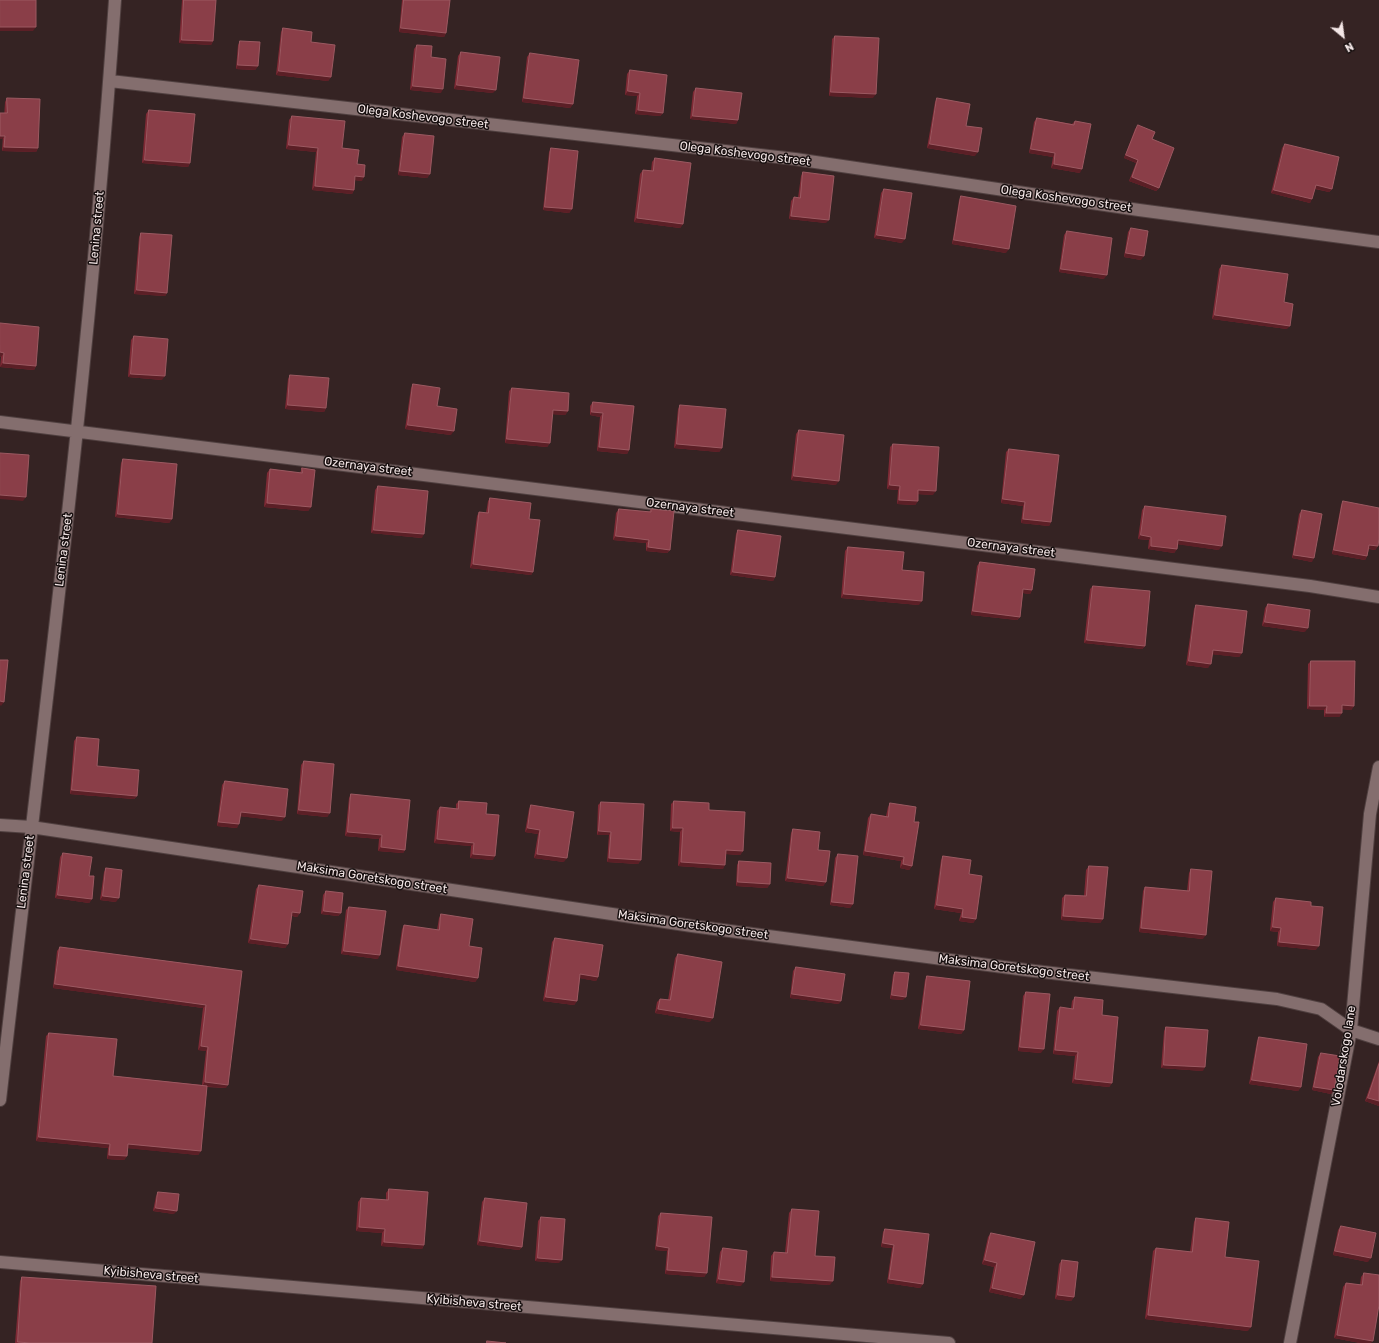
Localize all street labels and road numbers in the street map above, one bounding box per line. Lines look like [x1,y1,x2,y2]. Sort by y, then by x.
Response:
street label: Olega Koshevogo street [357,102,489,132]
street label: Olega Koshevogo street [679,139,811,169]
street label: Olega Koshevogo street [1000,183,1132,215]
street label: Lenina street [87,191,107,265]
street label: Ozernaya street [323,454,413,480]
street label: Ozernaya street [645,495,735,521]
street label: Lenina street [52,513,76,587]
street label: Ozernaya street [966,535,1056,561]
street label: Lenina street [14,835,38,909]
street label: Maksima Goretskogo street [296,859,448,897]
street label: Maksima Goretskogo street [617,907,769,943]
street label: Maksima Goretskogo street [938,952,1090,984]
street label: Volodarskogo lane [1329,1005,1359,1107]
street label: Kyibisheva street [103,1264,199,1286]
street label: Kyibisheva street [426,1292,522,1314]

